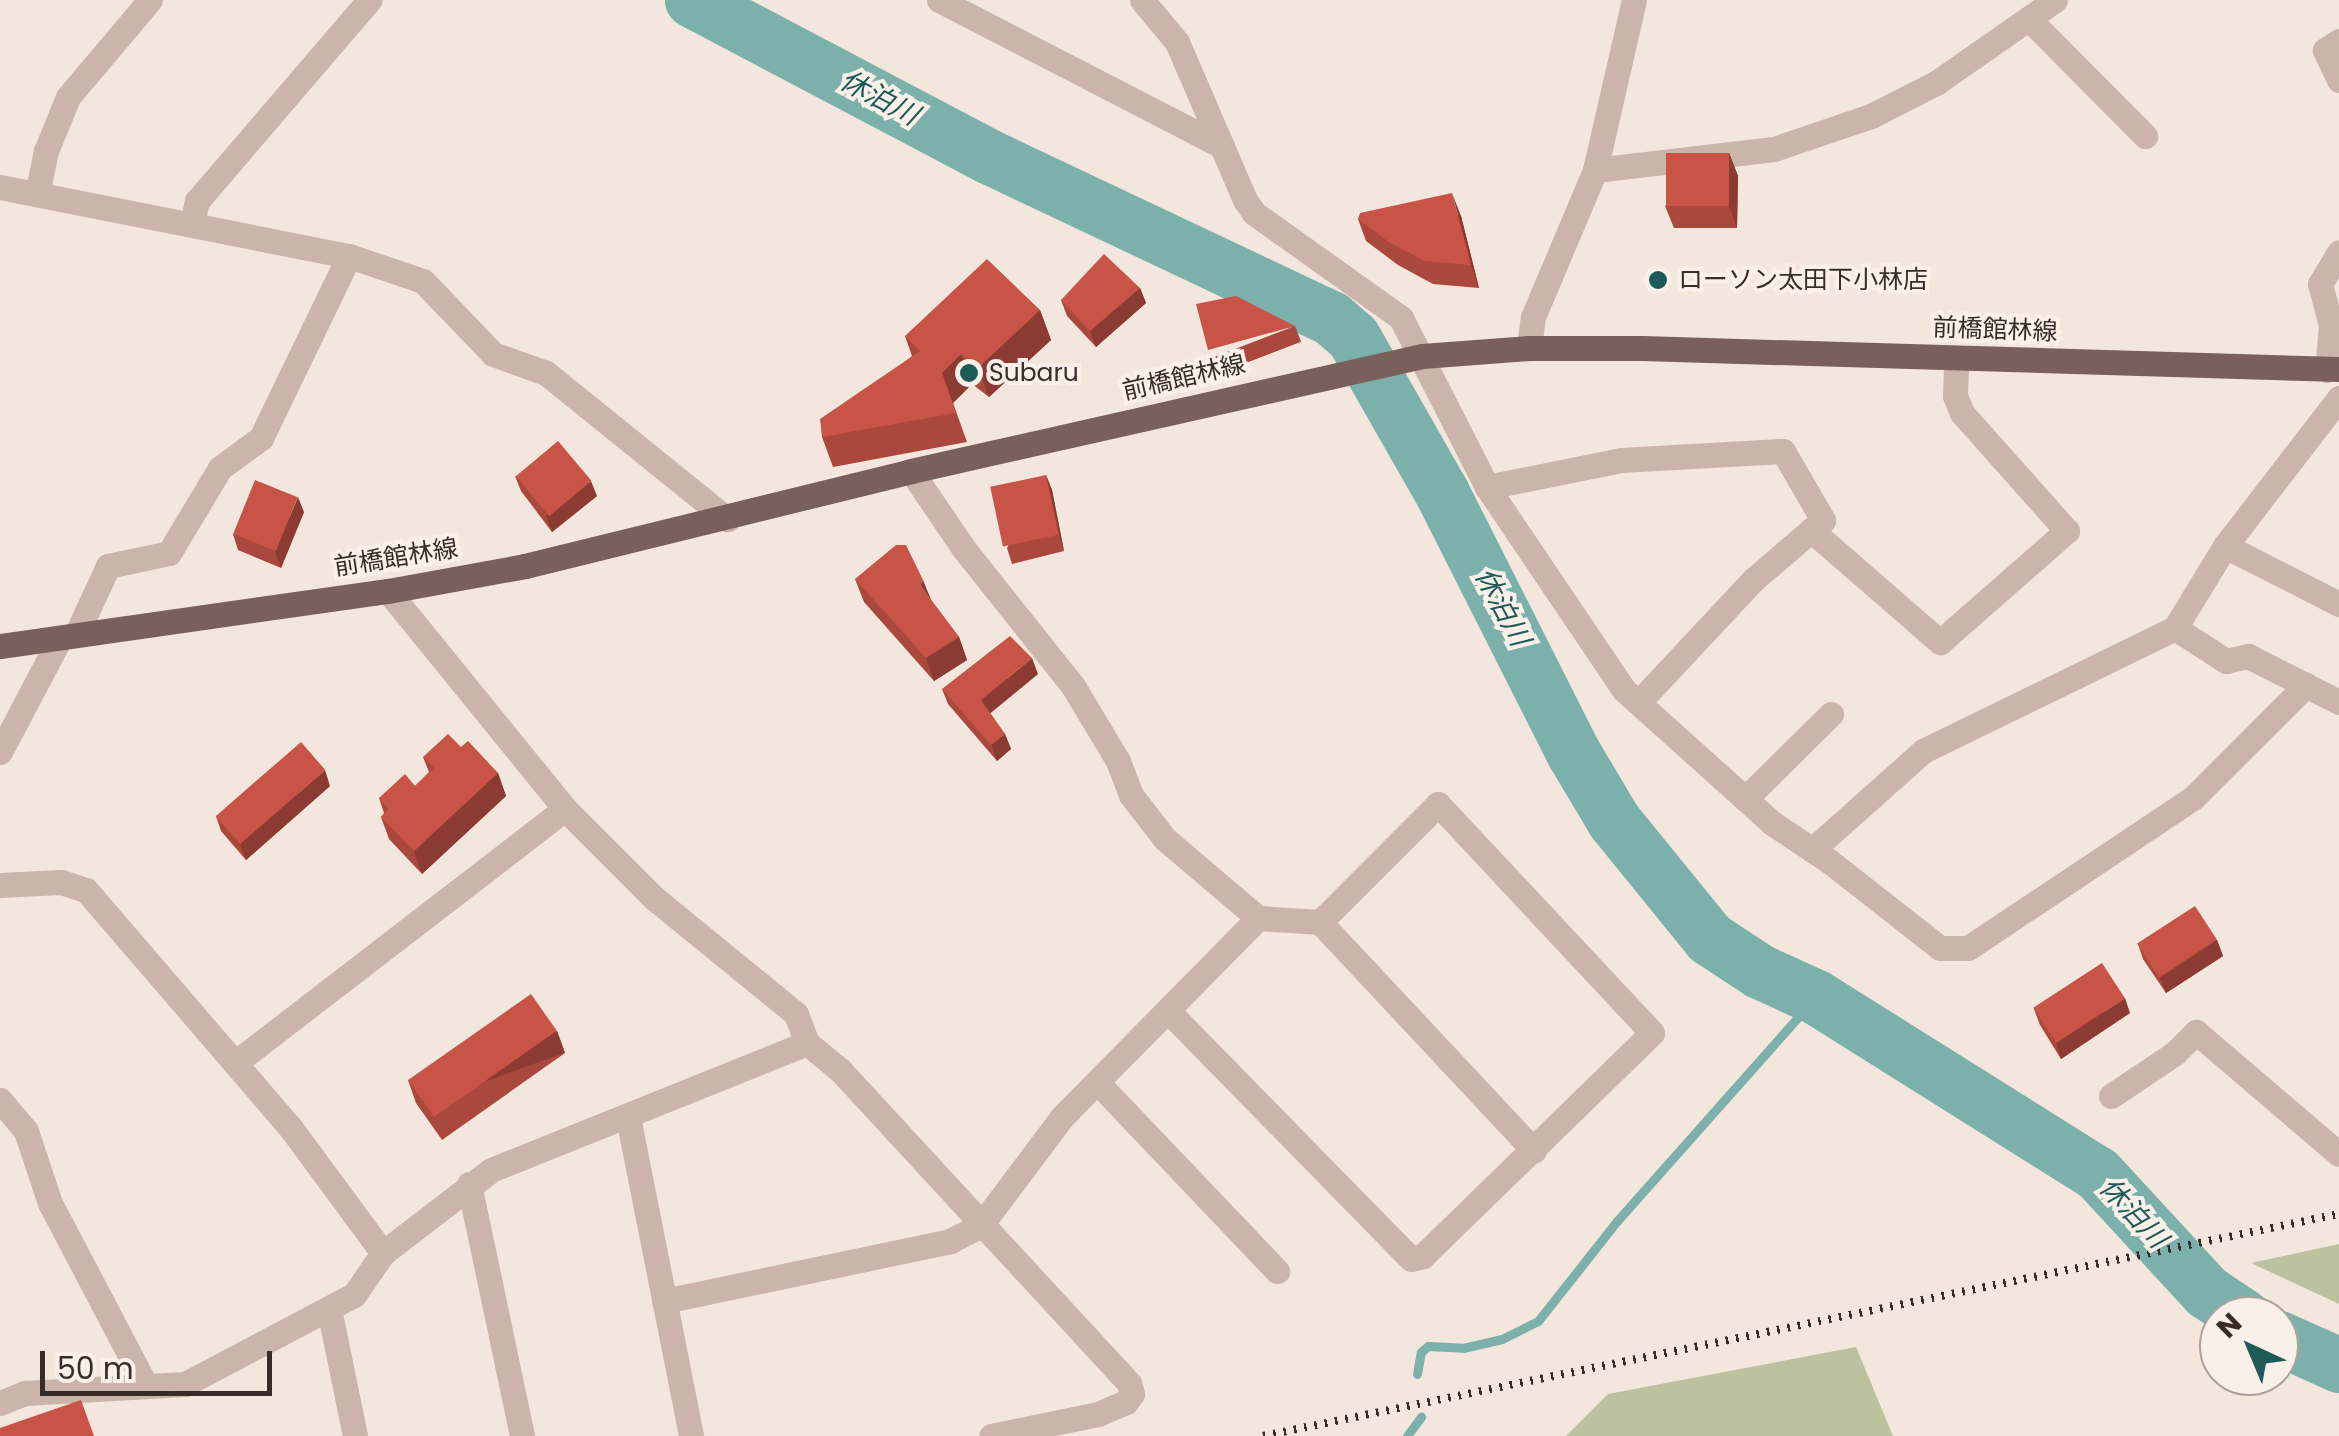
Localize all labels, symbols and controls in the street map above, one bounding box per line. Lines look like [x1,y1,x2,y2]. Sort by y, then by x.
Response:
water label: 休泊川 [834,63,924,133]
place label: ローソン太田下小林店 [1678,265,1928,295]
marker: ローソン太田下小林店 [1647,269,1669,291]
street label: 前橋館林線 [1932,313,2058,347]
street label: 前橋館林線 [1120,349,1248,407]
place label: Subaru [989,358,1079,388]
marker: Subaru [958,362,980,384]
street label: 前橋館林線 [332,533,460,583]
water label: 休泊川 [1467,562,1537,652]
water label: 休泊川 [2092,1171,2174,1255]
north arrow [2199,1296,2299,1396]
text: N [2208,1304,2250,1347]
scale bar [45,1331,278,1393]
text: 50 m [57,1347,134,1390]

